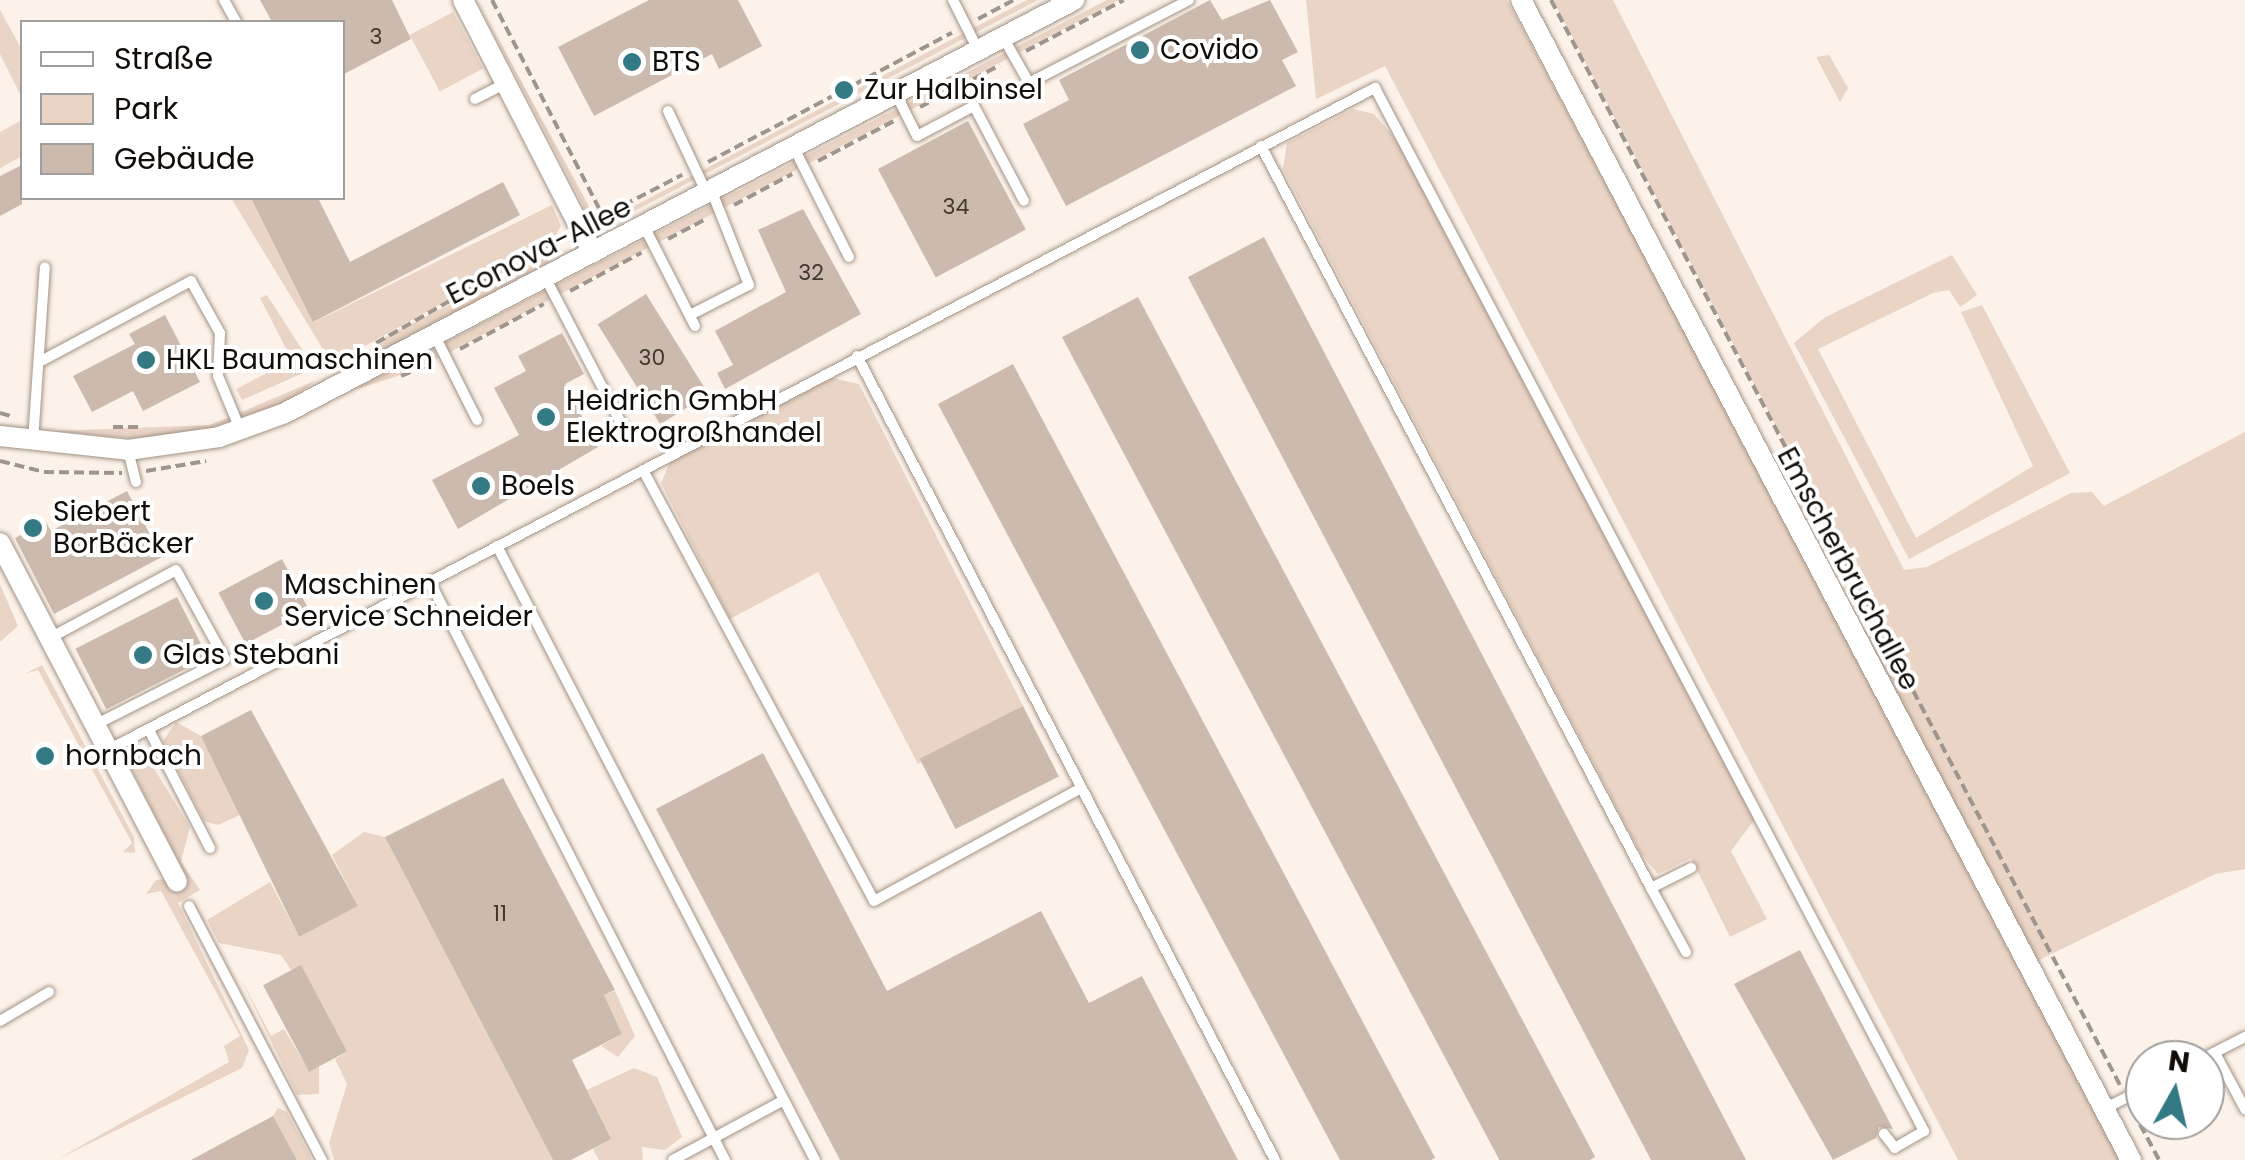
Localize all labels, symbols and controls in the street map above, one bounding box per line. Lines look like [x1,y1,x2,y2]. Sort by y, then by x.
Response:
legend [20,20,345,200]
house number: 3 [370,24,382,50]
place label: Covido [1160,33,1259,67]
text: Straße [114,37,213,80]
marker: Covido [1129,39,1151,61]
place label: BTS [652,45,701,79]
marker: BTS [621,51,643,73]
place label: Zur Halbinsel [864,73,1043,107]
marker: Zur Halbinsel [833,79,855,101]
text: Park [114,87,178,130]
text: Gebäude [114,137,255,180]
street label: Econova-Allee [441,190,637,312]
house number: 34 [943,194,969,220]
house number: 32 [798,260,824,286]
place label: HKL Baumaschinen [166,343,433,377]
house number: 30 [639,345,665,371]
marker: HKL Baumaschinen [135,349,157,371]
place label: Heidrich GmbH Elektrogroßhandel [566,384,822,450]
marker: Heidrich GmbH Elektrogroßhandel [535,406,557,428]
street label: Emscherbruchallee [1770,442,1926,696]
place label: Boels [501,469,575,503]
marker: Boels [470,475,492,497]
place label: Siebert BorBäcker [53,495,194,561]
marker: Siebert BorBäcker [22,517,44,539]
place label: Maschinen Service Schneider [284,568,533,634]
marker: Maschinen Service Schneider [253,590,275,612]
place label: Glas Stebani [163,638,339,672]
marker: Glas Stebani [132,644,154,666]
place label: hornbach [65,739,202,773]
marker: hornbach [34,745,56,767]
house number: 11 [493,901,507,927]
north arrow [2125,1040,2225,1140]
text: N [2166,1041,2192,1083]

